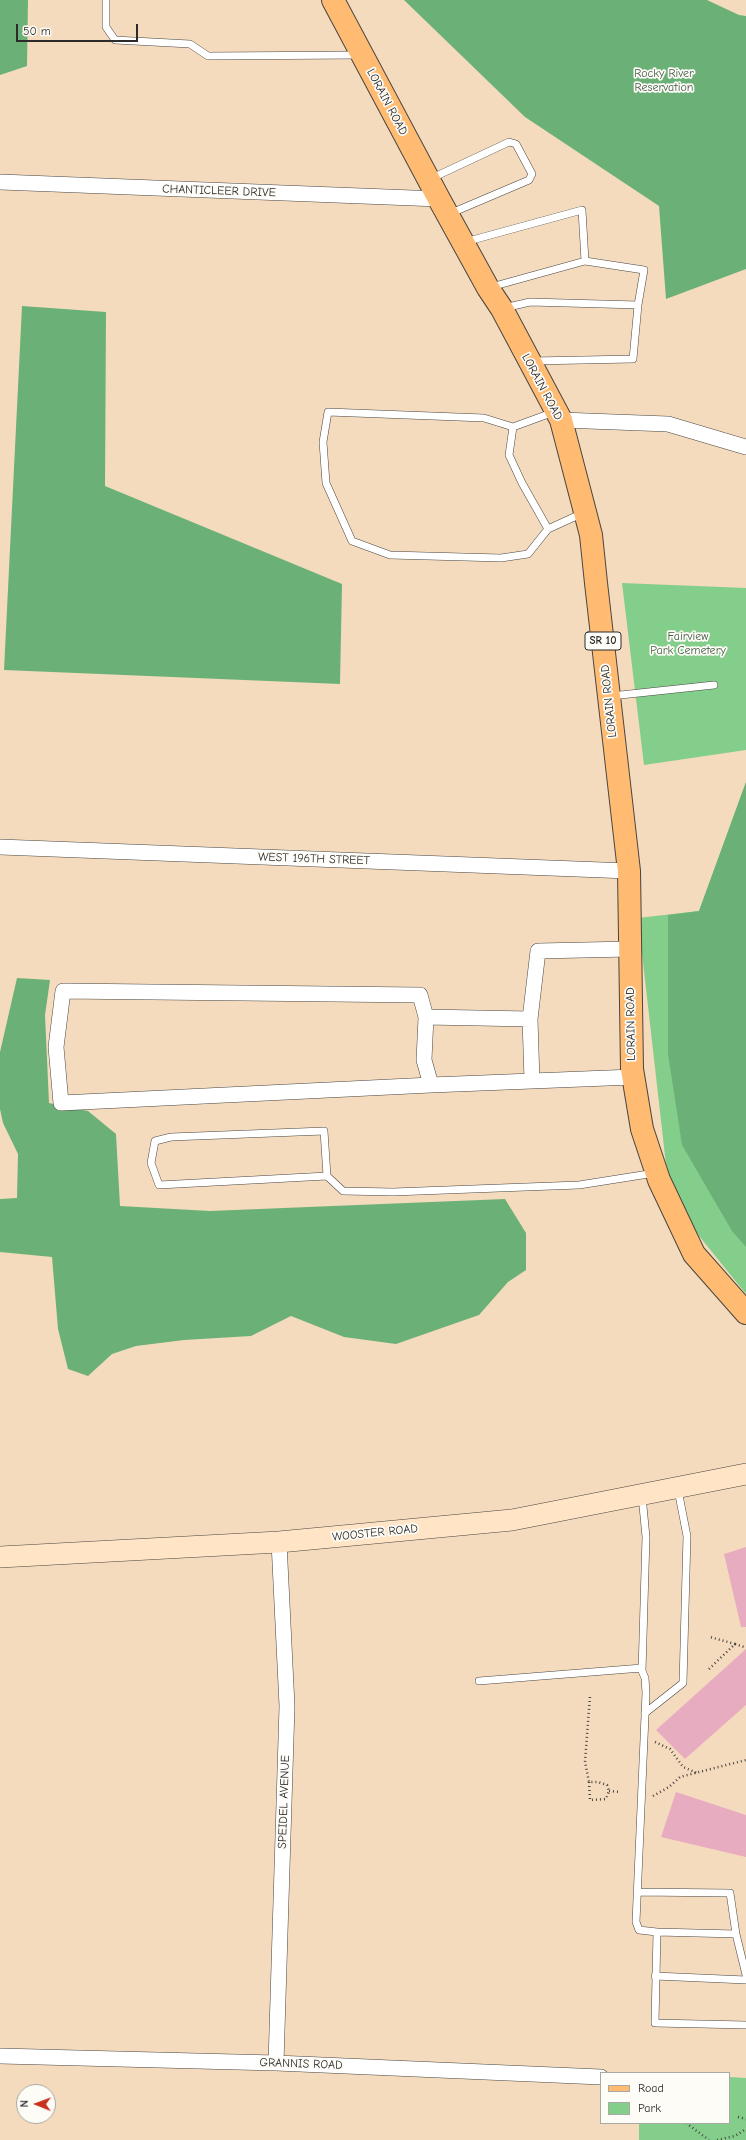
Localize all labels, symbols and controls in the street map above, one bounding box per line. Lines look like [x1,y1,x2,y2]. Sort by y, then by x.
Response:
scale bar [18,16,140,42]
text: 50 m [23,24,51,38]
street label: LORAIN ROAD [363,66,411,138]
park label: Rocky River Reservation [634,67,694,95]
street label: CHANTICLEER DRIVE [162,182,276,200]
street label: LORAIN ROAD [518,351,566,423]
park label: Fairview Park Cemetery [650,630,726,658]
road number: SR 10 [585,632,621,650]
street label: LORAIN ROAD [598,664,620,738]
street label: WEST 196TH STREET [258,850,370,868]
street label: LORAIN ROAD [623,987,639,1061]
street label: WOOSTER ROAD [331,1521,419,1545]
street label: SPEIDEL AVENUE [275,1755,293,1849]
street label: GRANNIS ROAD [259,2055,343,2073]
legend [600,2072,730,2124]
text: Road [638,2081,664,2095]
north arrow [16,2084,56,2124]
text: N [18,2100,31,2108]
text: Park [638,2101,661,2115]

